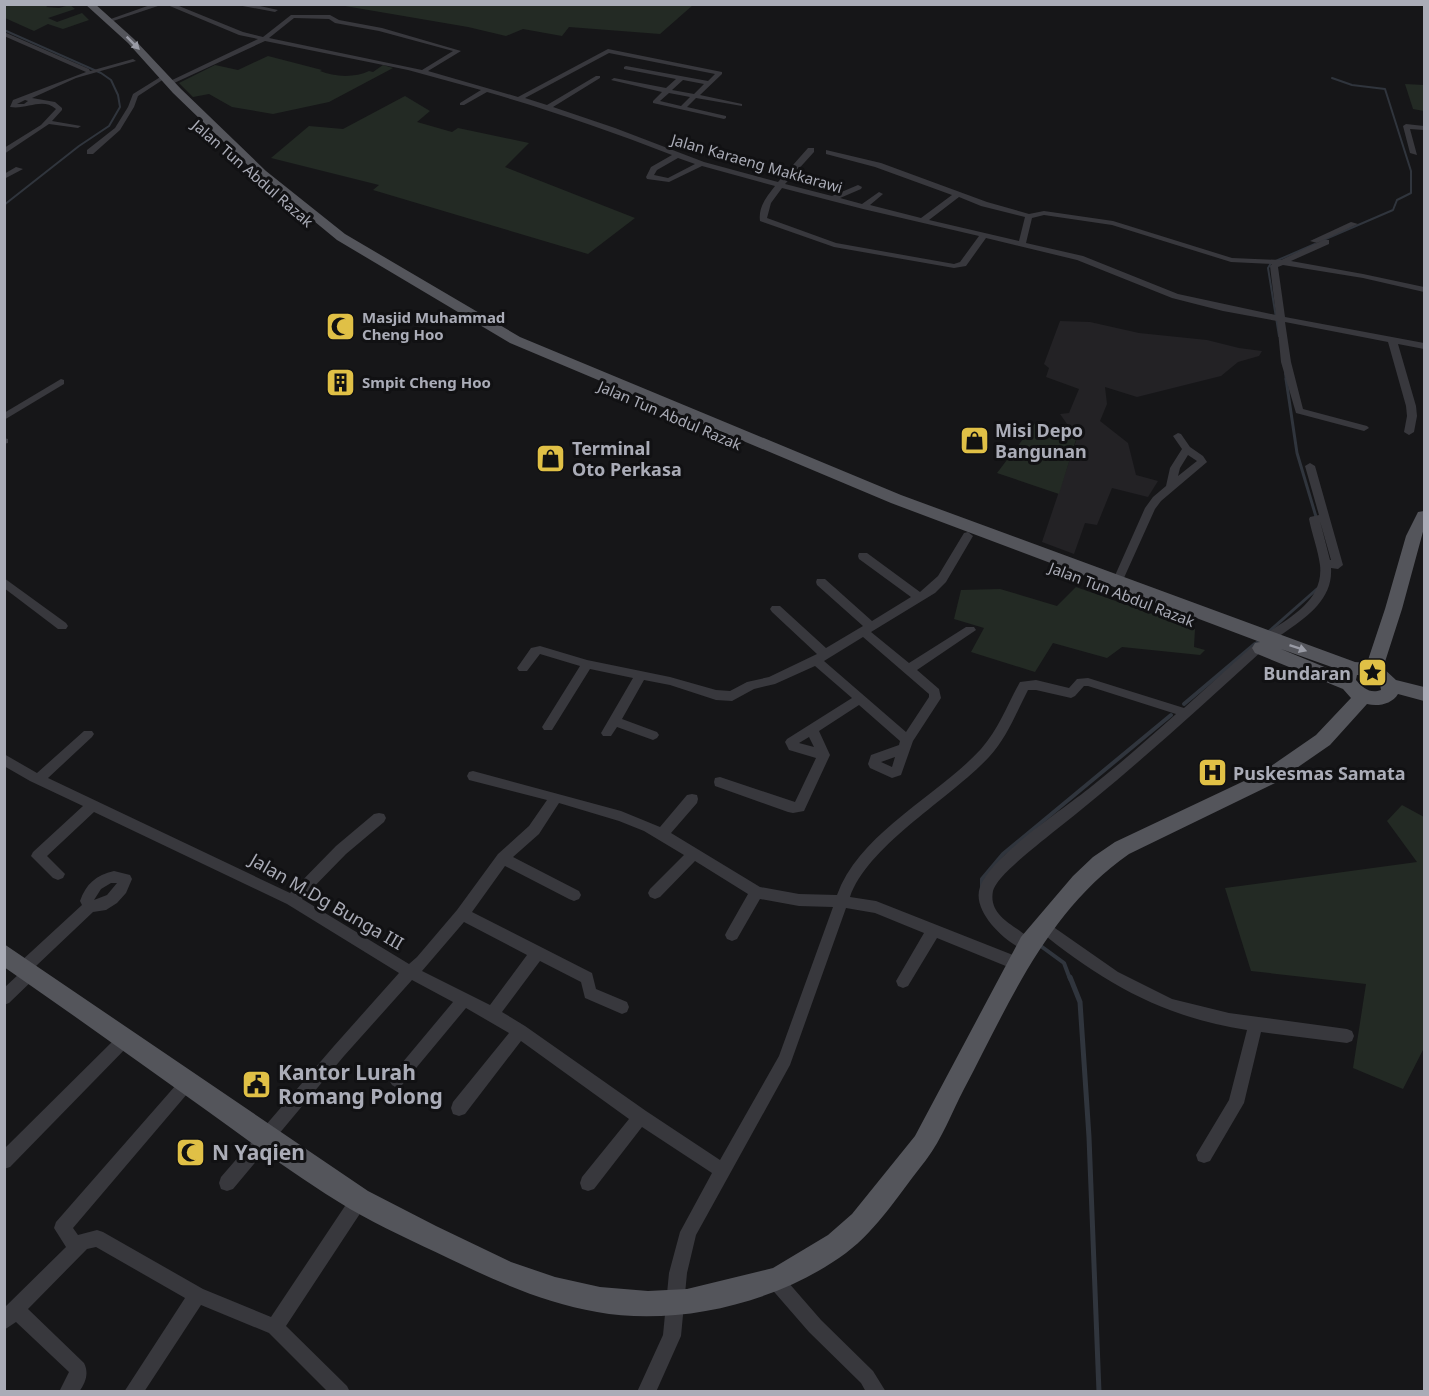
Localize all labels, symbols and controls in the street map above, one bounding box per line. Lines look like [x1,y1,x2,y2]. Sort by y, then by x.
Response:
one-way arrow [125,36,139,50]
street label: Jalan Tun Abdul Razak [187,114,318,231]
street label: Jalan Karaeng Makkarawi [667,128,845,197]
place label: Masjid Muhammad Cheng Hoo [362,307,505,344]
mosque icon: Masjid Muhammad Cheng Hoo [325,310,357,342]
building icon: Smpit Cheng Hoo [325,366,357,398]
place label: Smpit Cheng Hoo [362,372,491,392]
street label: Jalan Tun Abdul Razak [593,375,745,454]
place label: Misi Depo Bangunan [995,418,1087,463]
shop icon: Misi Depo Bangunan [958,424,990,456]
place label: Terminal Oto Perkasa [572,436,682,481]
shop icon: Terminal Oto Perkasa [535,442,567,474]
street label: Jalan Tun Abdul Razak [1045,556,1198,631]
one-way arrow [1289,644,1307,654]
place icon: Bundaran [1356,657,1388,689]
place label: Bundaran [1263,661,1351,685]
hospital icon: Puskesmas Samata [1196,757,1228,789]
place label: Puskesmas Samata [1233,761,1406,785]
street label: Jalan M.Dg Bunga III [244,846,408,955]
place label: Kantor Lurah Romang Polong [278,1058,443,1110]
public building icon: Kantor Lurah Romang Polong [241,1068,273,1100]
mosque icon: N Yaqien [175,1136,207,1168]
place label: N Yaqien [212,1138,305,1166]

